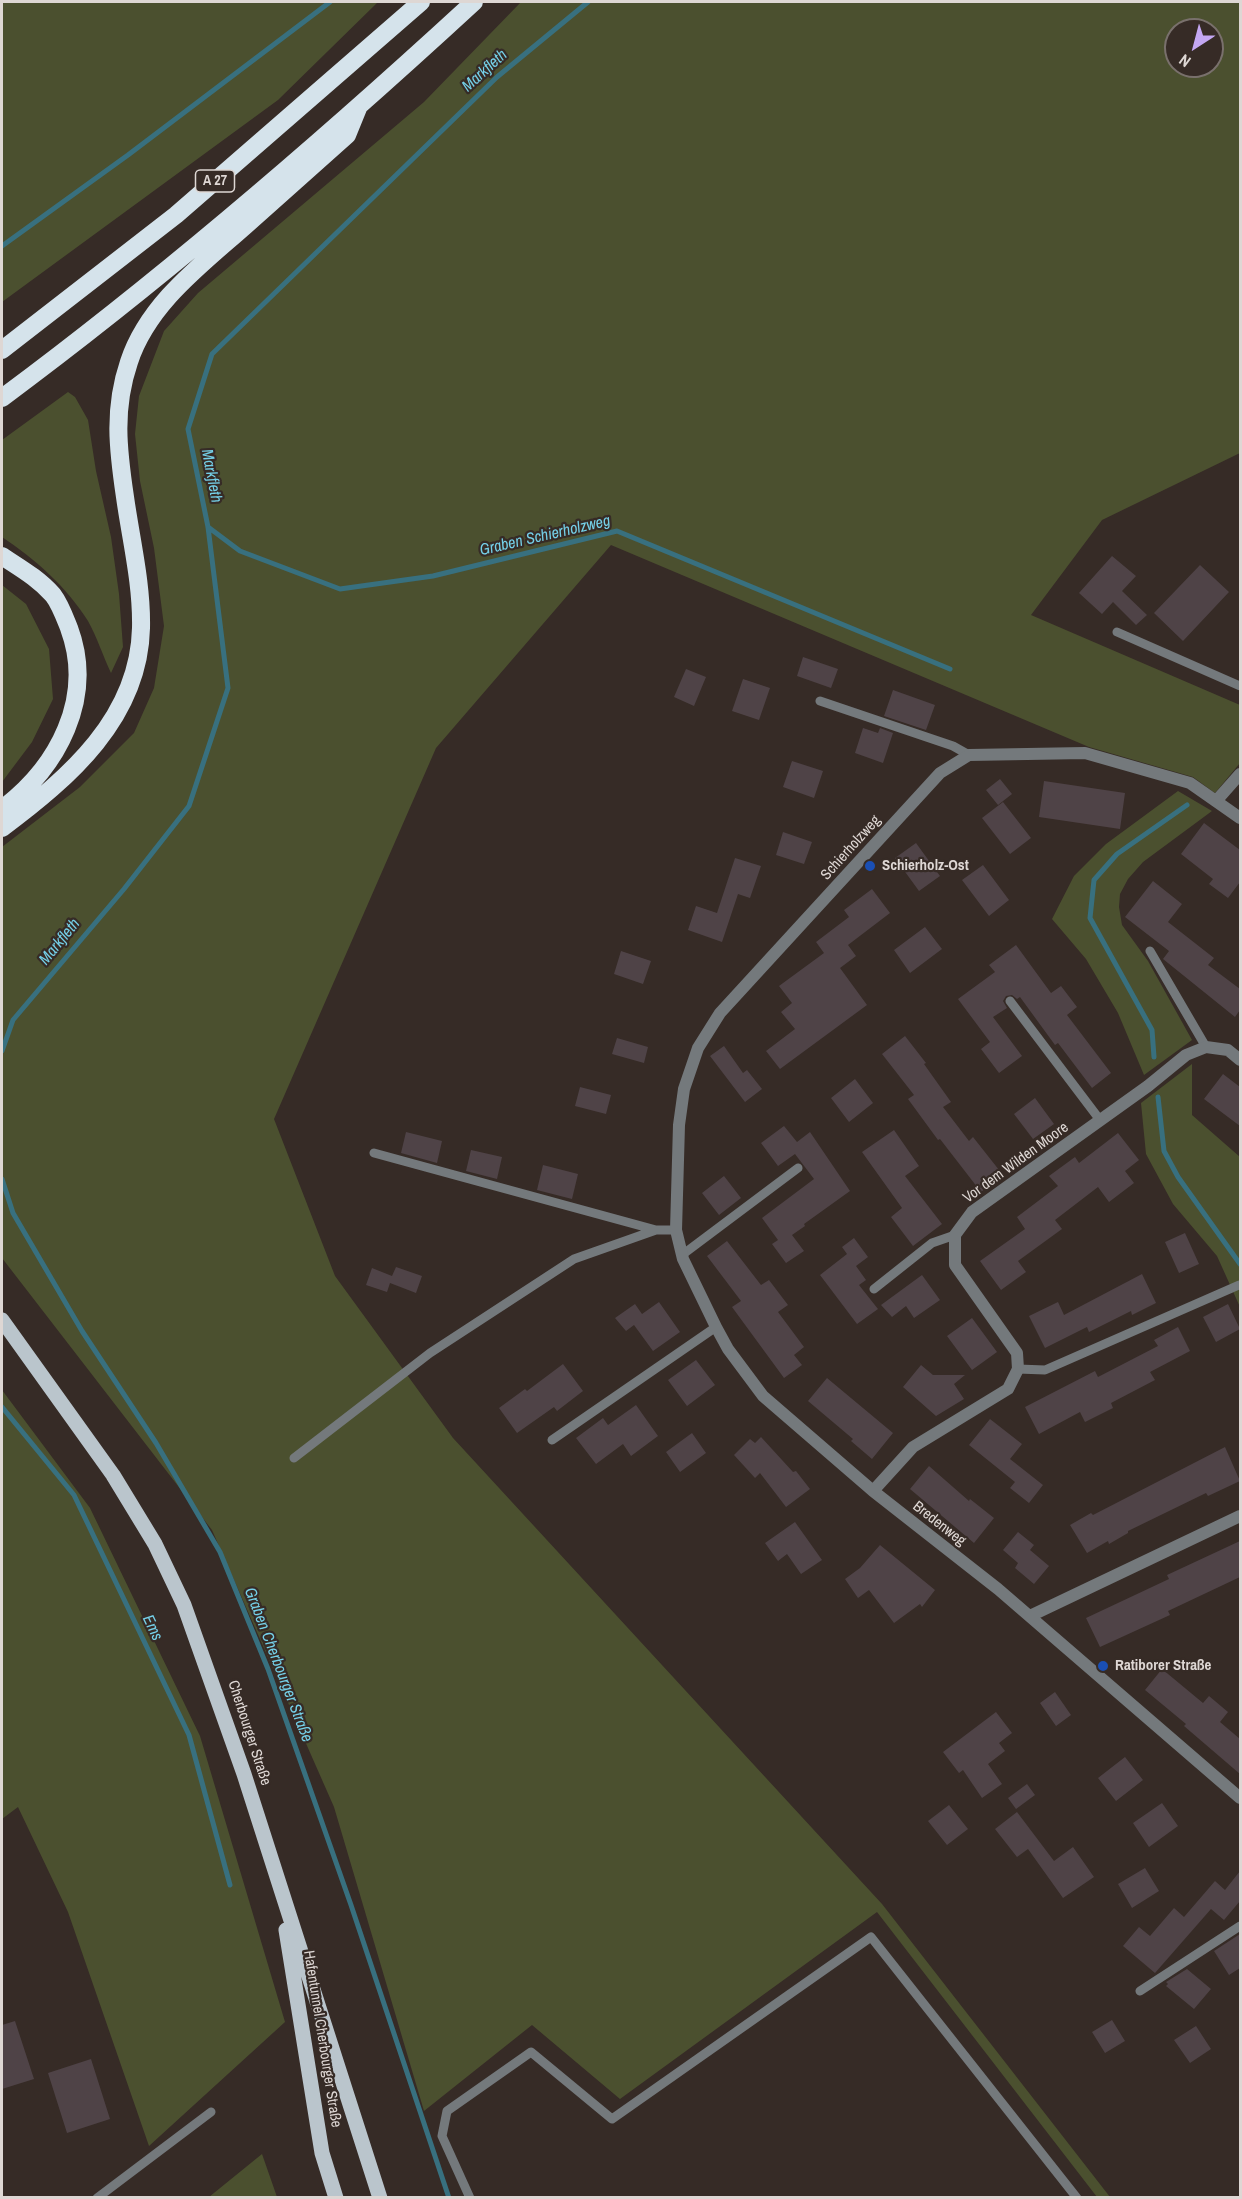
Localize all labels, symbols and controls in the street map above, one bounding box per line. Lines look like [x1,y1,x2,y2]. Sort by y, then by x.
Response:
north arrow [1164,18,1224,78]
water label: Markfleth [459,46,511,96]
text: N [1174,49,1195,73]
road number: A 27 [196,170,234,192]
water label: Markfleth [196,448,226,504]
water label: Graben Schierholzweg [478,512,612,560]
street label: Schierholzweg [817,812,885,884]
place label: Schierholz-Ost [882,857,969,875]
marker: Schierholz-Ost [863,859,877,873]
water label: Markfleth [36,915,84,969]
street label: Vor dem Wilden Moore [960,1119,1072,1207]
street label: Bredenweg [909,1498,969,1550]
water label: Graben Cherbourger Straße [240,1585,316,1745]
water label: Ems [138,1612,166,1644]
place label: Ratiborer Straße [1115,1657,1211,1675]
marker: Ratiborer Straße [1096,1659,1110,1673]
street label: Cherbourger Straße [224,1678,274,1788]
street label: Hafentunnel Cherbourger Straße [299,1949,345,2129]

